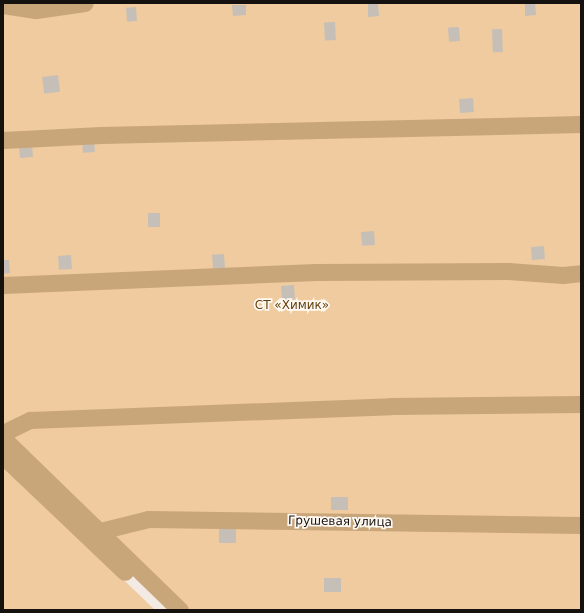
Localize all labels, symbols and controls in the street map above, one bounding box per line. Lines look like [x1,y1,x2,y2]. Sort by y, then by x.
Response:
park label: СТ «Химик» [255,299,329,313]
street label: Грушевая улица [288,514,392,530]

